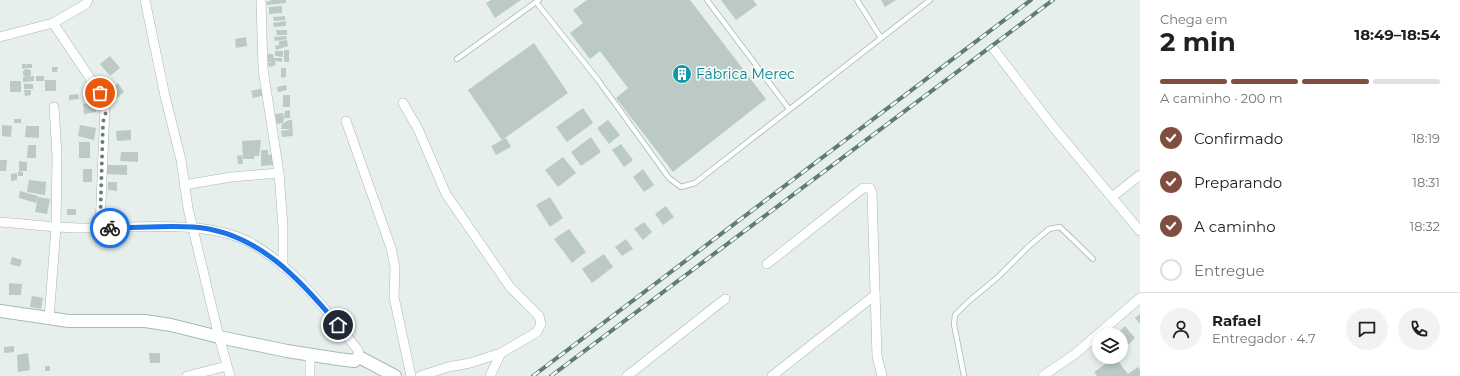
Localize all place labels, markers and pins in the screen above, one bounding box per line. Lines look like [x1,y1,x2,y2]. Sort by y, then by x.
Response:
building icon: Fábrica Merec [671,63,693,85]
place label: Fábrica Merec [696,65,795,83]
pin [83,76,117,110]
pin [321,308,355,342]

